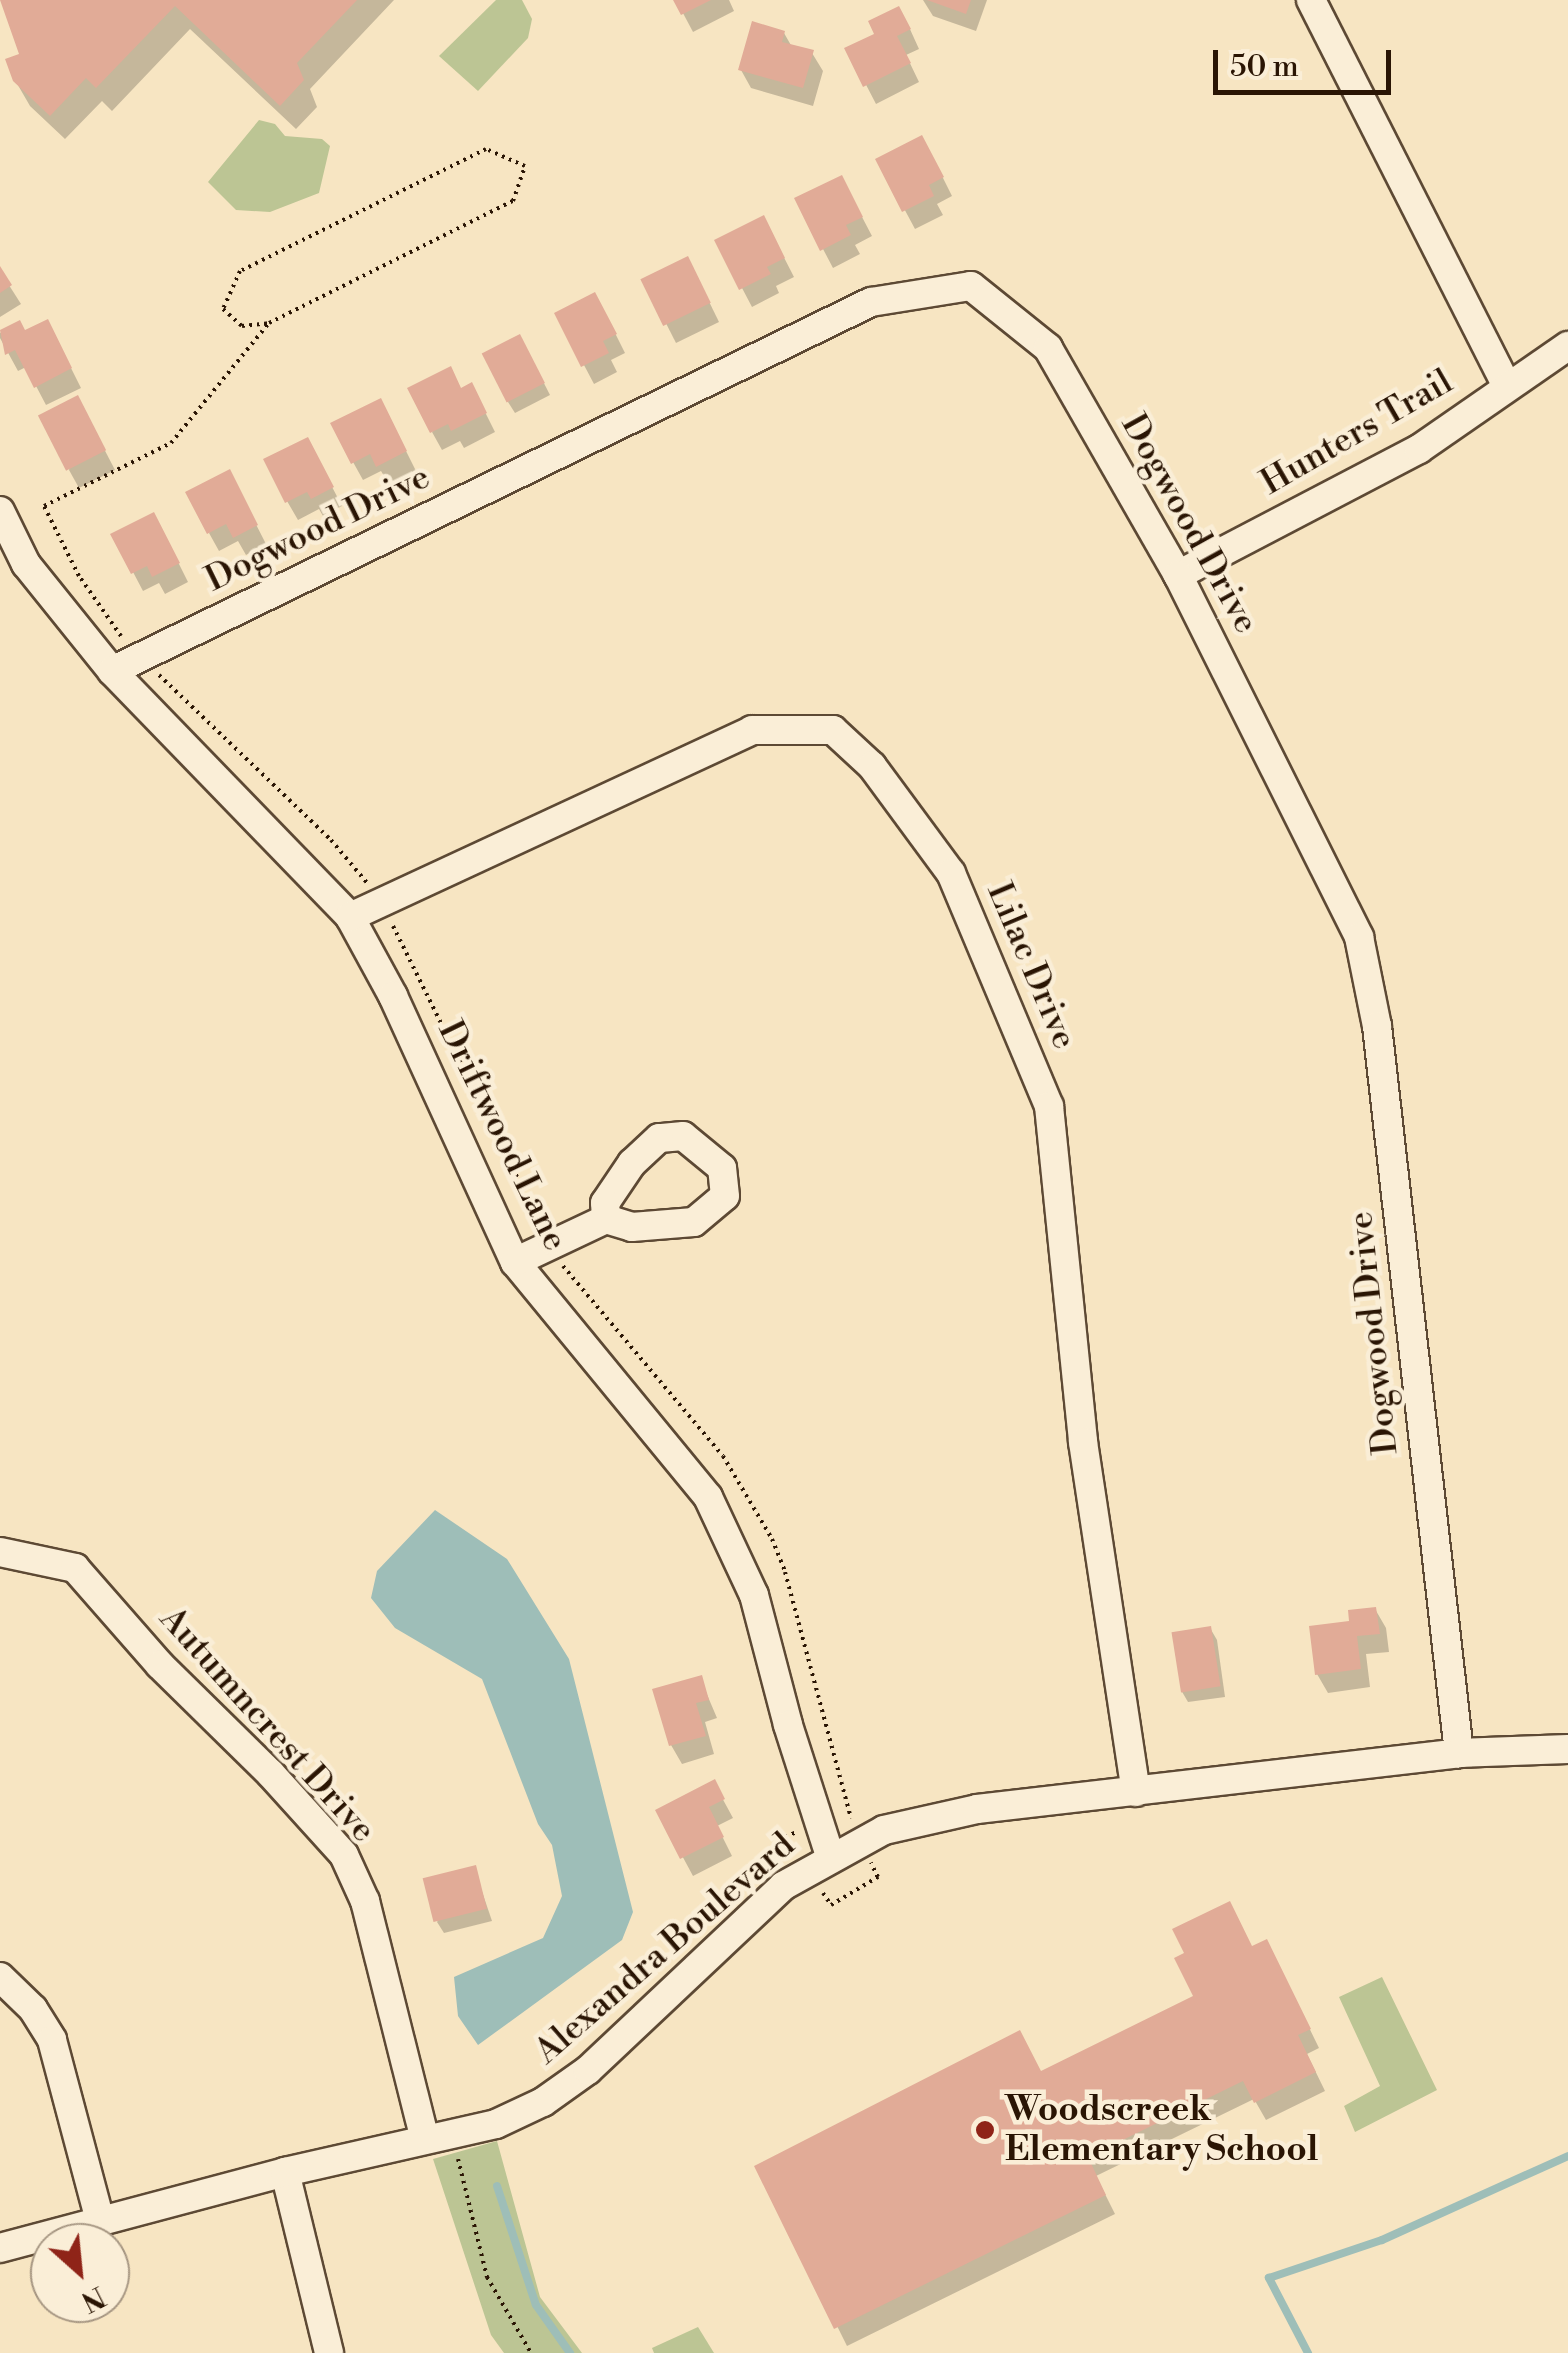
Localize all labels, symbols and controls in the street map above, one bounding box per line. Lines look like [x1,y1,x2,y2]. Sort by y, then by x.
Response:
scale bar [1218,30,1396,92]
text: 50 m [1230,48,1299,86]
street label: Hunters Trail [1254,361,1460,505]
street label: Dogwood Drive [1111,407,1267,641]
street label: Dogwood Drive [199,457,437,601]
street label: Lilac Drive [977,876,1085,1056]
street label: Driftwood Lane [428,1014,576,1258]
street label: Dogwood Drive [1340,1209,1408,1457]
street label: Autumncrest Drive [150,1599,384,1851]
street label: Alexandra Boulevard [527,1825,803,2073]
place label: Woodscreek Elementary School [1005,2089,1318,2171]
marker: Woodscreek Elementary School [974,2119,996,2141]
north arrow [30,2223,130,2323]
text: N [75,2278,111,2319]

